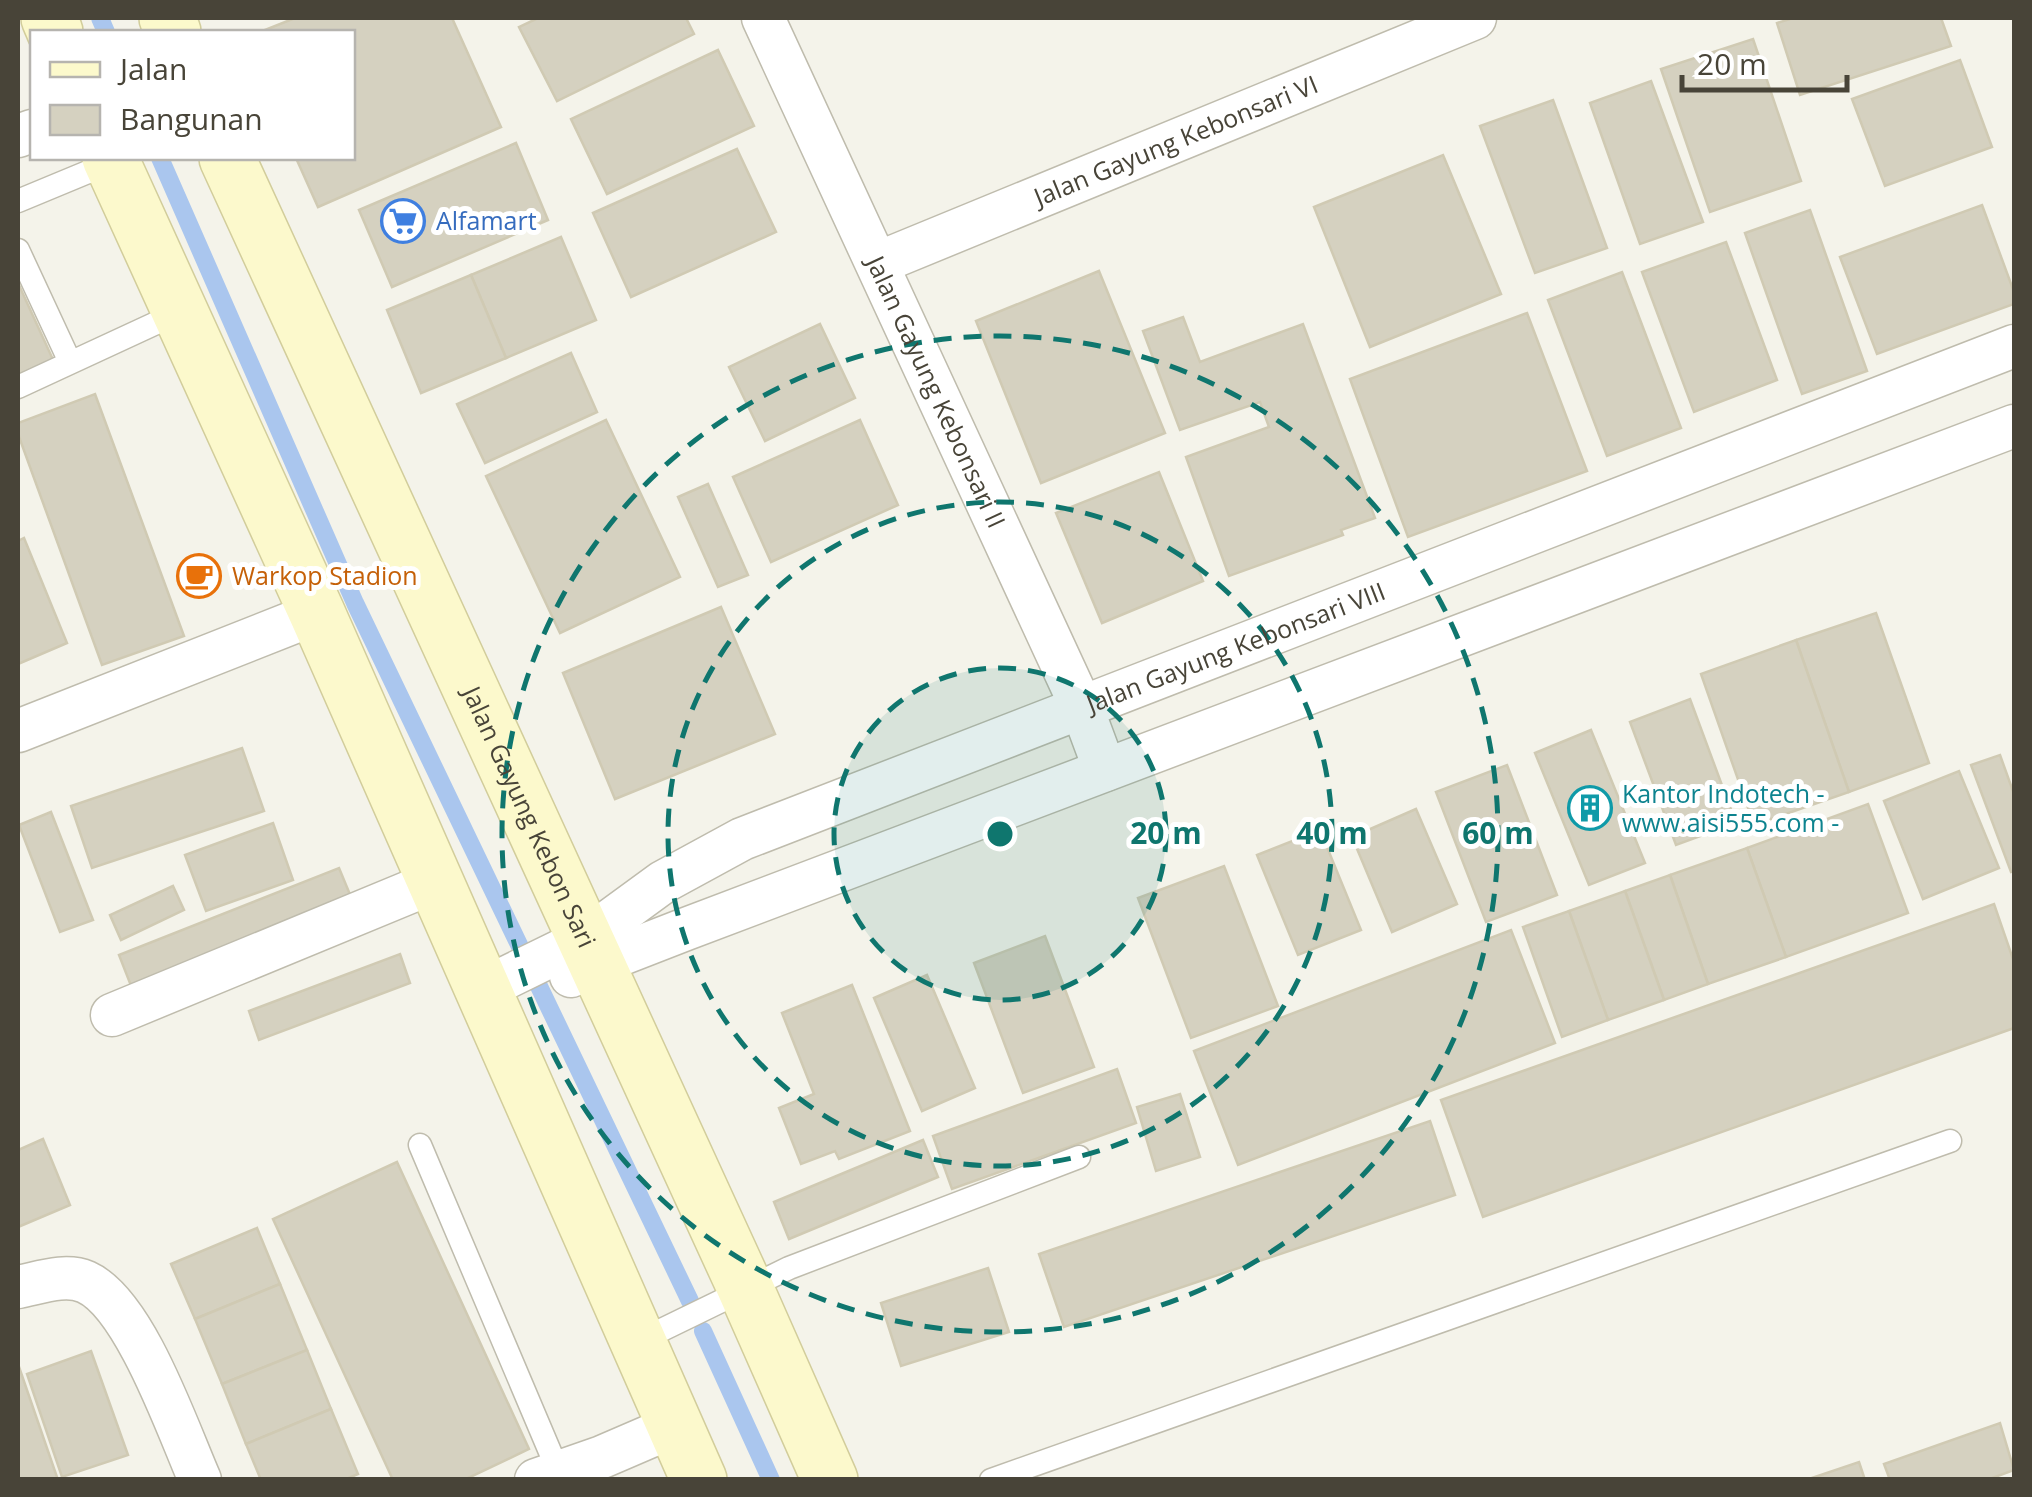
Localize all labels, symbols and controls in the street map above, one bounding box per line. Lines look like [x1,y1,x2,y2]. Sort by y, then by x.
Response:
legend [30,30,355,160]
scale bar [1682,30,1847,92]
text: 20 m [1697,43,1767,84]
text: Jalan [117,48,187,89]
street label: Jalan Gayung Kebonsari VI [1027,66,1323,214]
text: Bangunan [120,98,263,139]
supermarket icon: Alfamart [380,198,426,244]
place label: Alfamart [436,203,537,237]
street label: Jalan Gayung Kebonsari II [858,248,1014,533]
cafe icon: Warkop Stadion [176,553,222,599]
place label: Warkop Stadion [232,558,418,592]
street label: Jalan Gayung Kebonsari VIII [1079,573,1390,721]
street label: Jalan Gayung Kebon Sari [455,679,605,953]
place label: Kantor Indotech - www.aisi555.com - [1622,776,1839,839]
building icon: Kantor Indotech - www.aisi555.com - [1567,785,1613,831]
text: 20 m [1130,812,1202,853]
text: 40 m [1296,812,1368,853]
text: 60 m [1462,812,1534,853]
centre of rings [982,816,1018,852]

